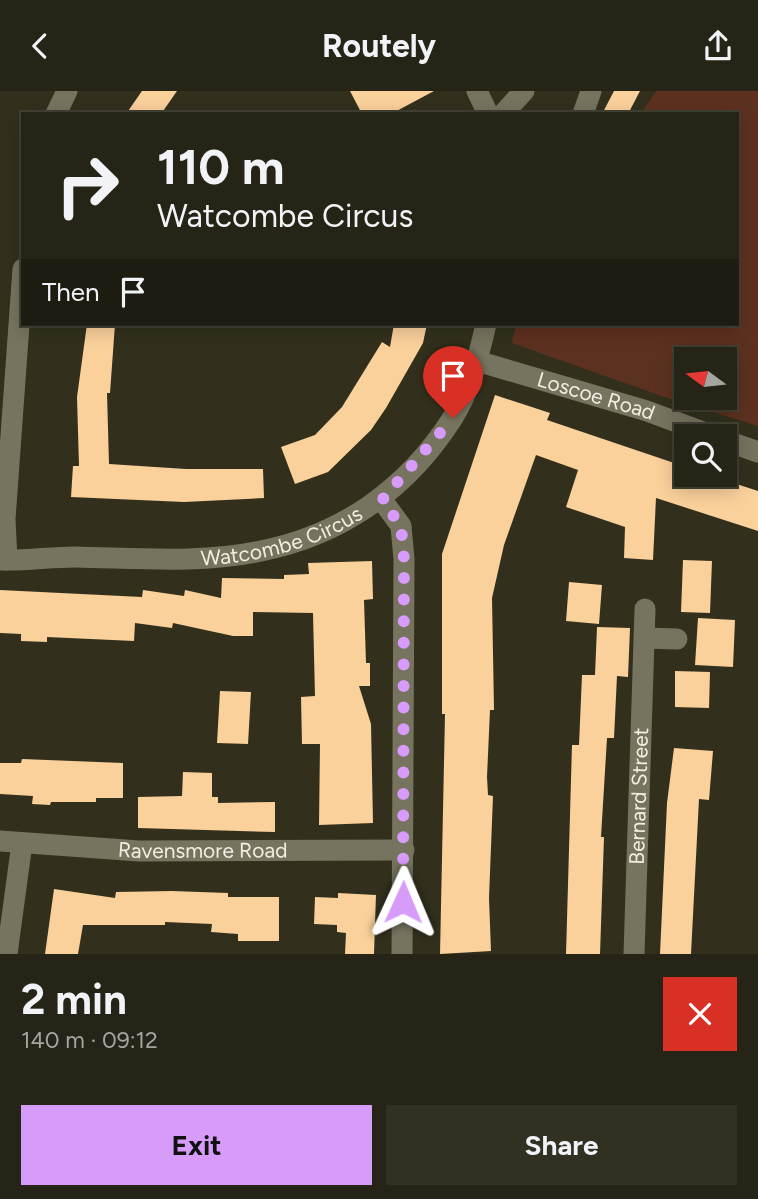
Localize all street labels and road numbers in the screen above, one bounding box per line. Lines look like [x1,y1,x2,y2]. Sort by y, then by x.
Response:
street label: Loscoe Road [534,366,659,425]
street label: Watcombe Circus [200,501,367,571]
street label: Bernard Street [624,727,653,865]
street label: Ravensmore Road [117,837,287,863]

